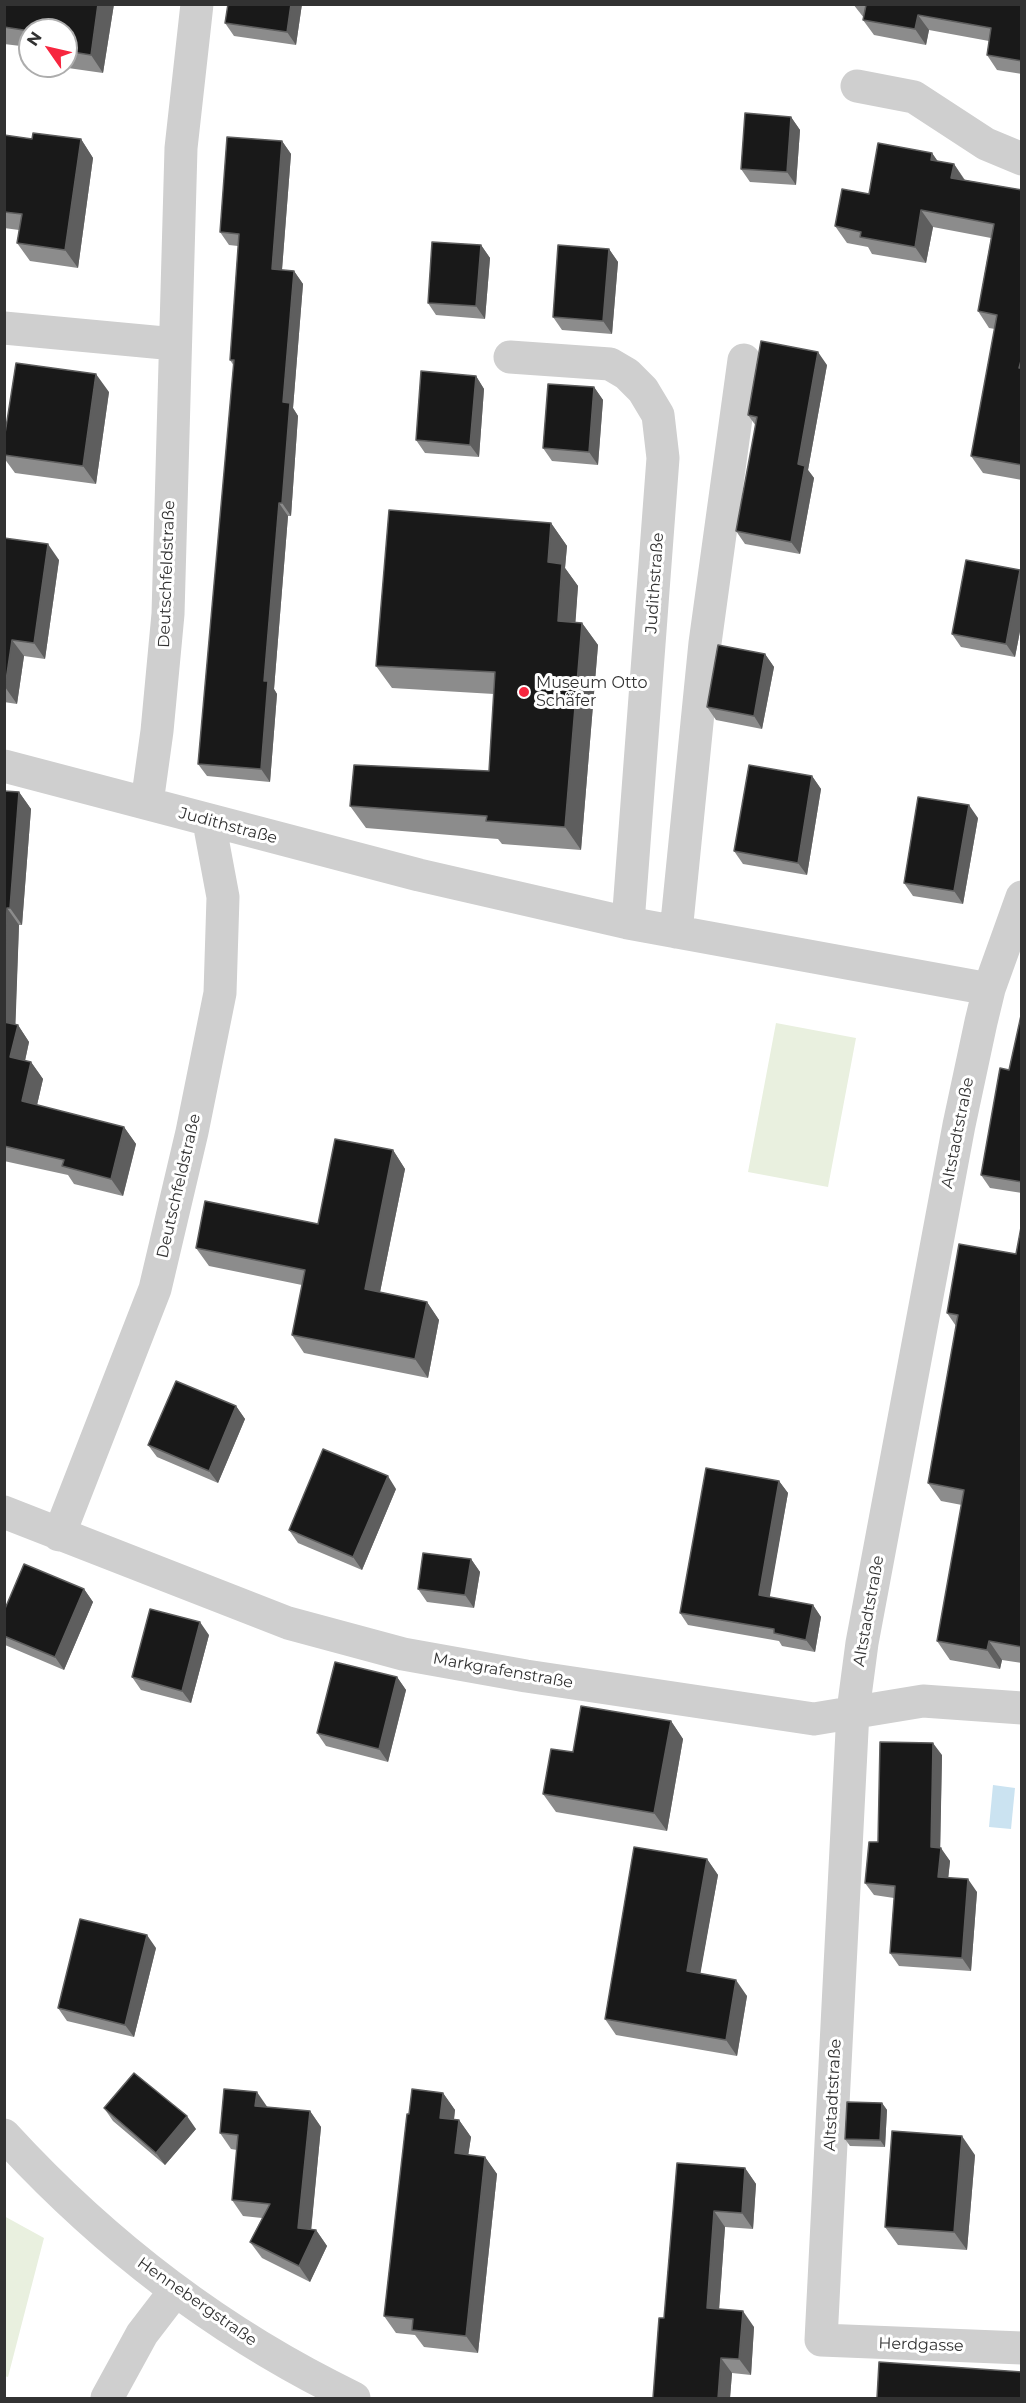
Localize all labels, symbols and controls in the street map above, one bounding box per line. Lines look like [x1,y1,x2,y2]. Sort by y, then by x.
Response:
north arrow [18,18,78,78]
text: N [23,28,46,49]
street label: Deutschfeldstraße [155,500,179,648]
street label: Judithstraße [642,532,668,634]
place label: Museum Otto Schäfer [536,673,647,711]
marker: Museum Otto Schäfer [517,685,531,699]
street label: Judithstraße [177,804,279,848]
street label: Altstadtstraße [938,1076,978,1190]
street label: Deutschfeldstraße [153,1112,205,1260]
street label: Altstadtstraße [850,1554,888,1668]
street label: Markgrafenstraße [431,1649,575,1693]
street label: Altstadtstraße [820,2038,846,2152]
street label: Hennebergstraße [134,2254,260,2350]
street label: Herdgasse [878,2334,964,2356]

